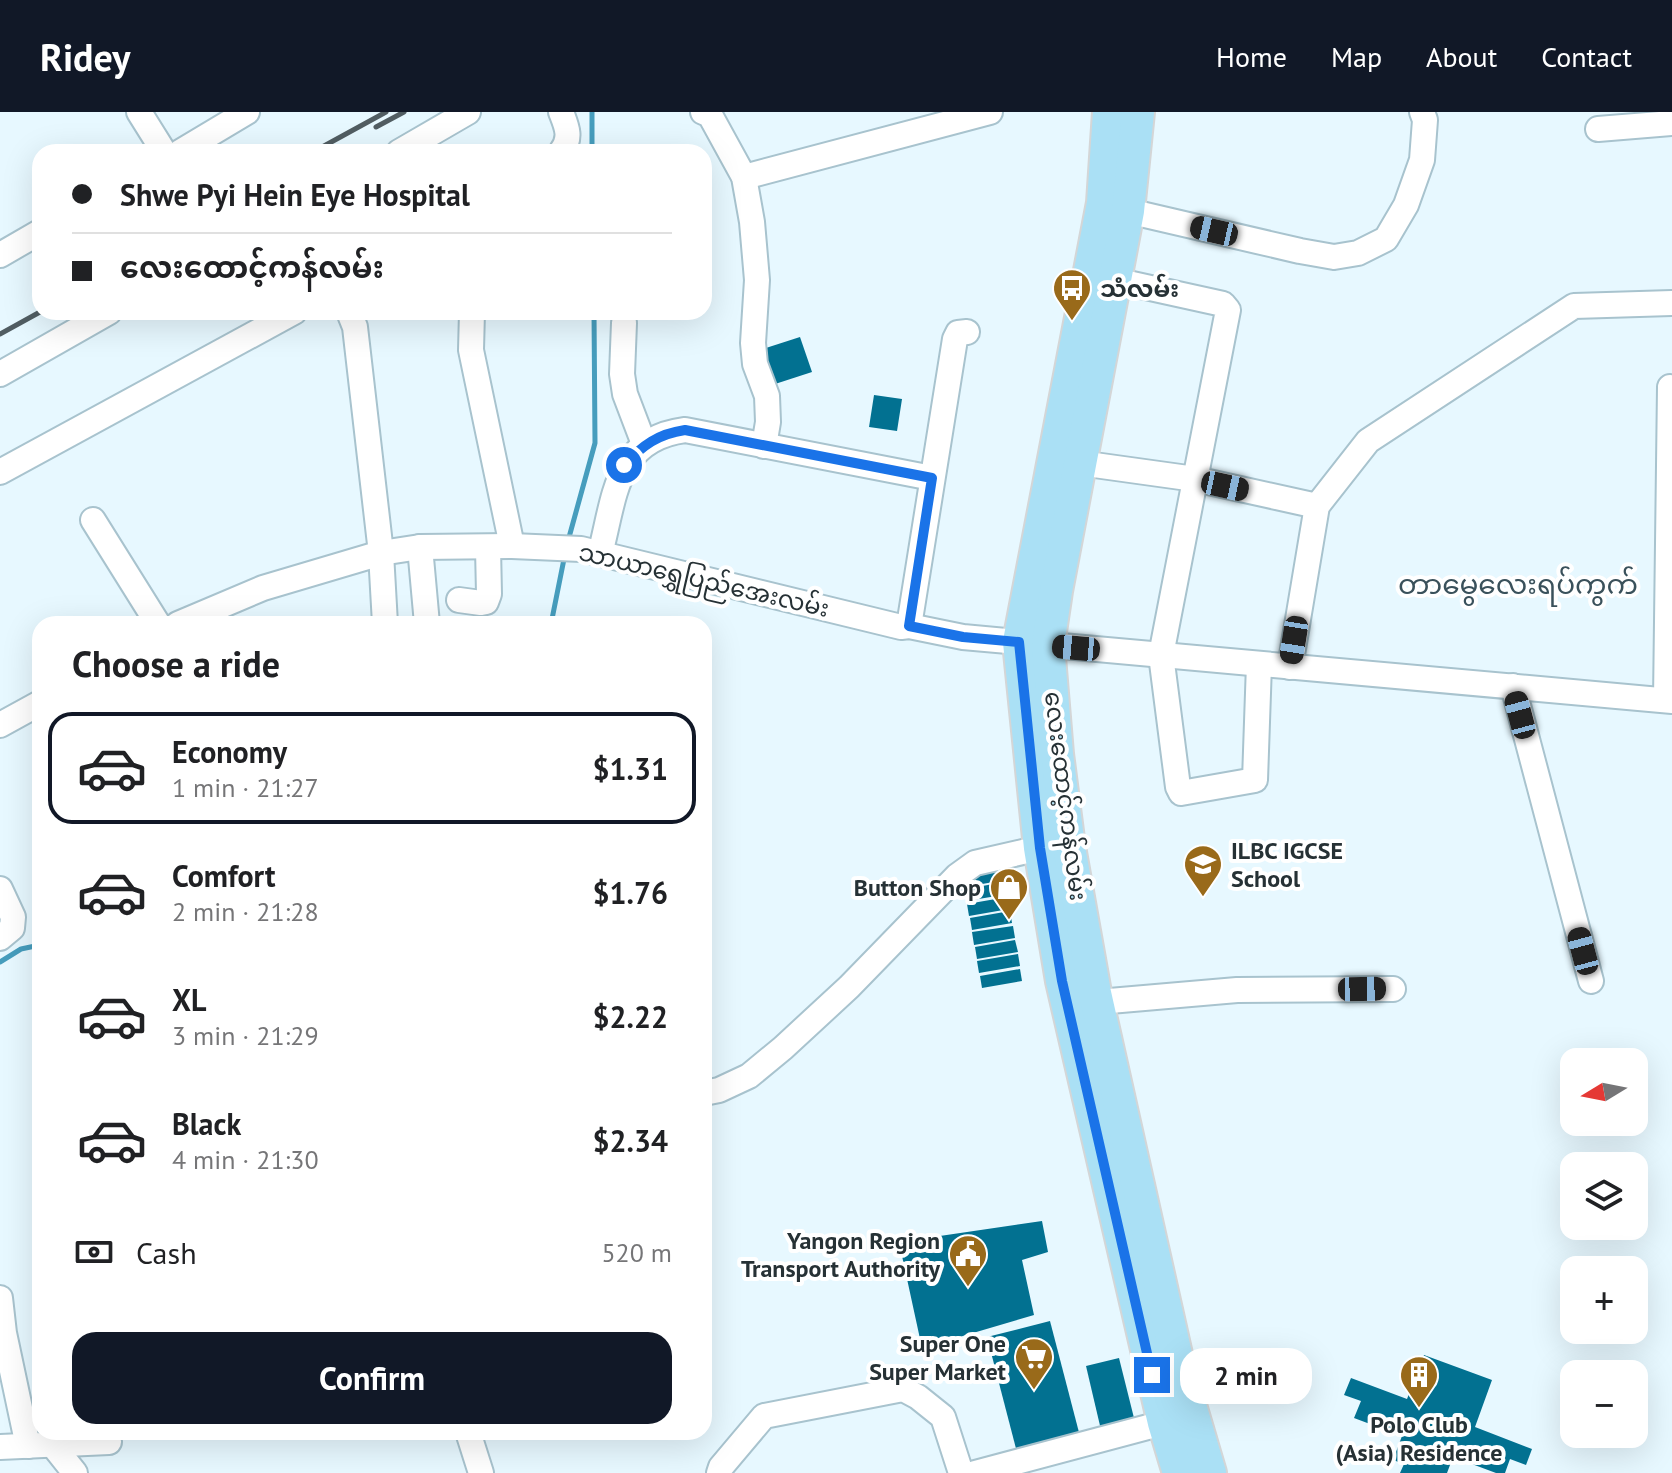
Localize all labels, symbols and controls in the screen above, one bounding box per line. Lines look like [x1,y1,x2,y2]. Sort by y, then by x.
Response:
text: Ridey [40,32,131,81]
text: Home [1216,38,1287,75]
text: Map [1331,38,1382,75]
text: About [1426,38,1497,75]
text: Contact [1541,38,1632,75]
text: Shwe Pyi Hein Eye Hospital [120,175,470,214]
car [1188,214,1240,248]
text: လေးထောင့်ကန်လမ်း [120,247,384,286]
bus stop icon: သံလမ်း [1051,267,1093,322]
place label: သံလမ်း [1100,273,1179,304]
route start [606,447,642,483]
car [1199,469,1251,503]
street label: သာယာရွှေပြည်အေးလမ်း [575,536,832,628]
district label: တာမွေလေးရပ်ကွက် [1398,565,1638,607]
car [1278,614,1310,666]
car [1051,634,1101,662]
text: Choose a ride [72,640,280,687]
car [1502,689,1538,741]
street label: လေးထောင့်ကန်လမ်း [1034,690,1094,903]
icon: car [76,732,148,804]
text: Economy [172,732,287,771]
text: $1.31 [593,749,668,788]
text: 1 min · 21:27 [172,771,319,804]
place label: ILBC IGCSE School [1231,835,1343,894]
school or university icon: ILBC IGCSE School [1182,843,1224,898]
icon: car [76,856,148,928]
text: Comfort [172,856,275,895]
shop icon: Button Shop [988,866,1030,921]
place label: Button Shop [854,872,981,903]
text: $1.76 [593,873,668,912]
text: 2 min · 21:28 [172,895,319,928]
car [1565,925,1601,977]
car [1338,977,1386,1001]
icon: car [76,980,148,1052]
text: XL [172,980,206,1019]
text: $2.22 [593,997,668,1036]
text: 3 min · 21:29 [172,1019,319,1052]
north arrow [1560,1048,1648,1136]
map controls [1560,1048,1648,1448]
icon: car [76,1104,148,1176]
text: Black [172,1104,241,1143]
text: $2.34 [593,1121,668,1160]
text: 4 min · 21:30 [172,1143,319,1176]
button: layers [1560,1152,1648,1240]
place label: Yangon Region Transport Authority [741,1225,941,1284]
icon: cash [72,1230,116,1274]
text: Cash [136,1233,197,1272]
public building icon: Yangon Region Transport Authority [947,1233,989,1288]
text: 520 m [601,1236,672,1269]
button: + [1560,1256,1648,1344]
place label: Super One Super Market [869,1328,1007,1387]
button: Confirm [72,1332,672,1424]
supermarket icon: Super One Super Market [1013,1336,1055,1391]
callout: 2 min [1180,1347,1312,1403]
building icon: Polo Club (Asia) Residence [1398,1354,1440,1409]
route end [1134,1357,1170,1393]
text: 2 min [1214,1359,1278,1392]
button: − [1560,1360,1648,1448]
place label: Polo Club (Asia) Residence [1336,1409,1502,1468]

